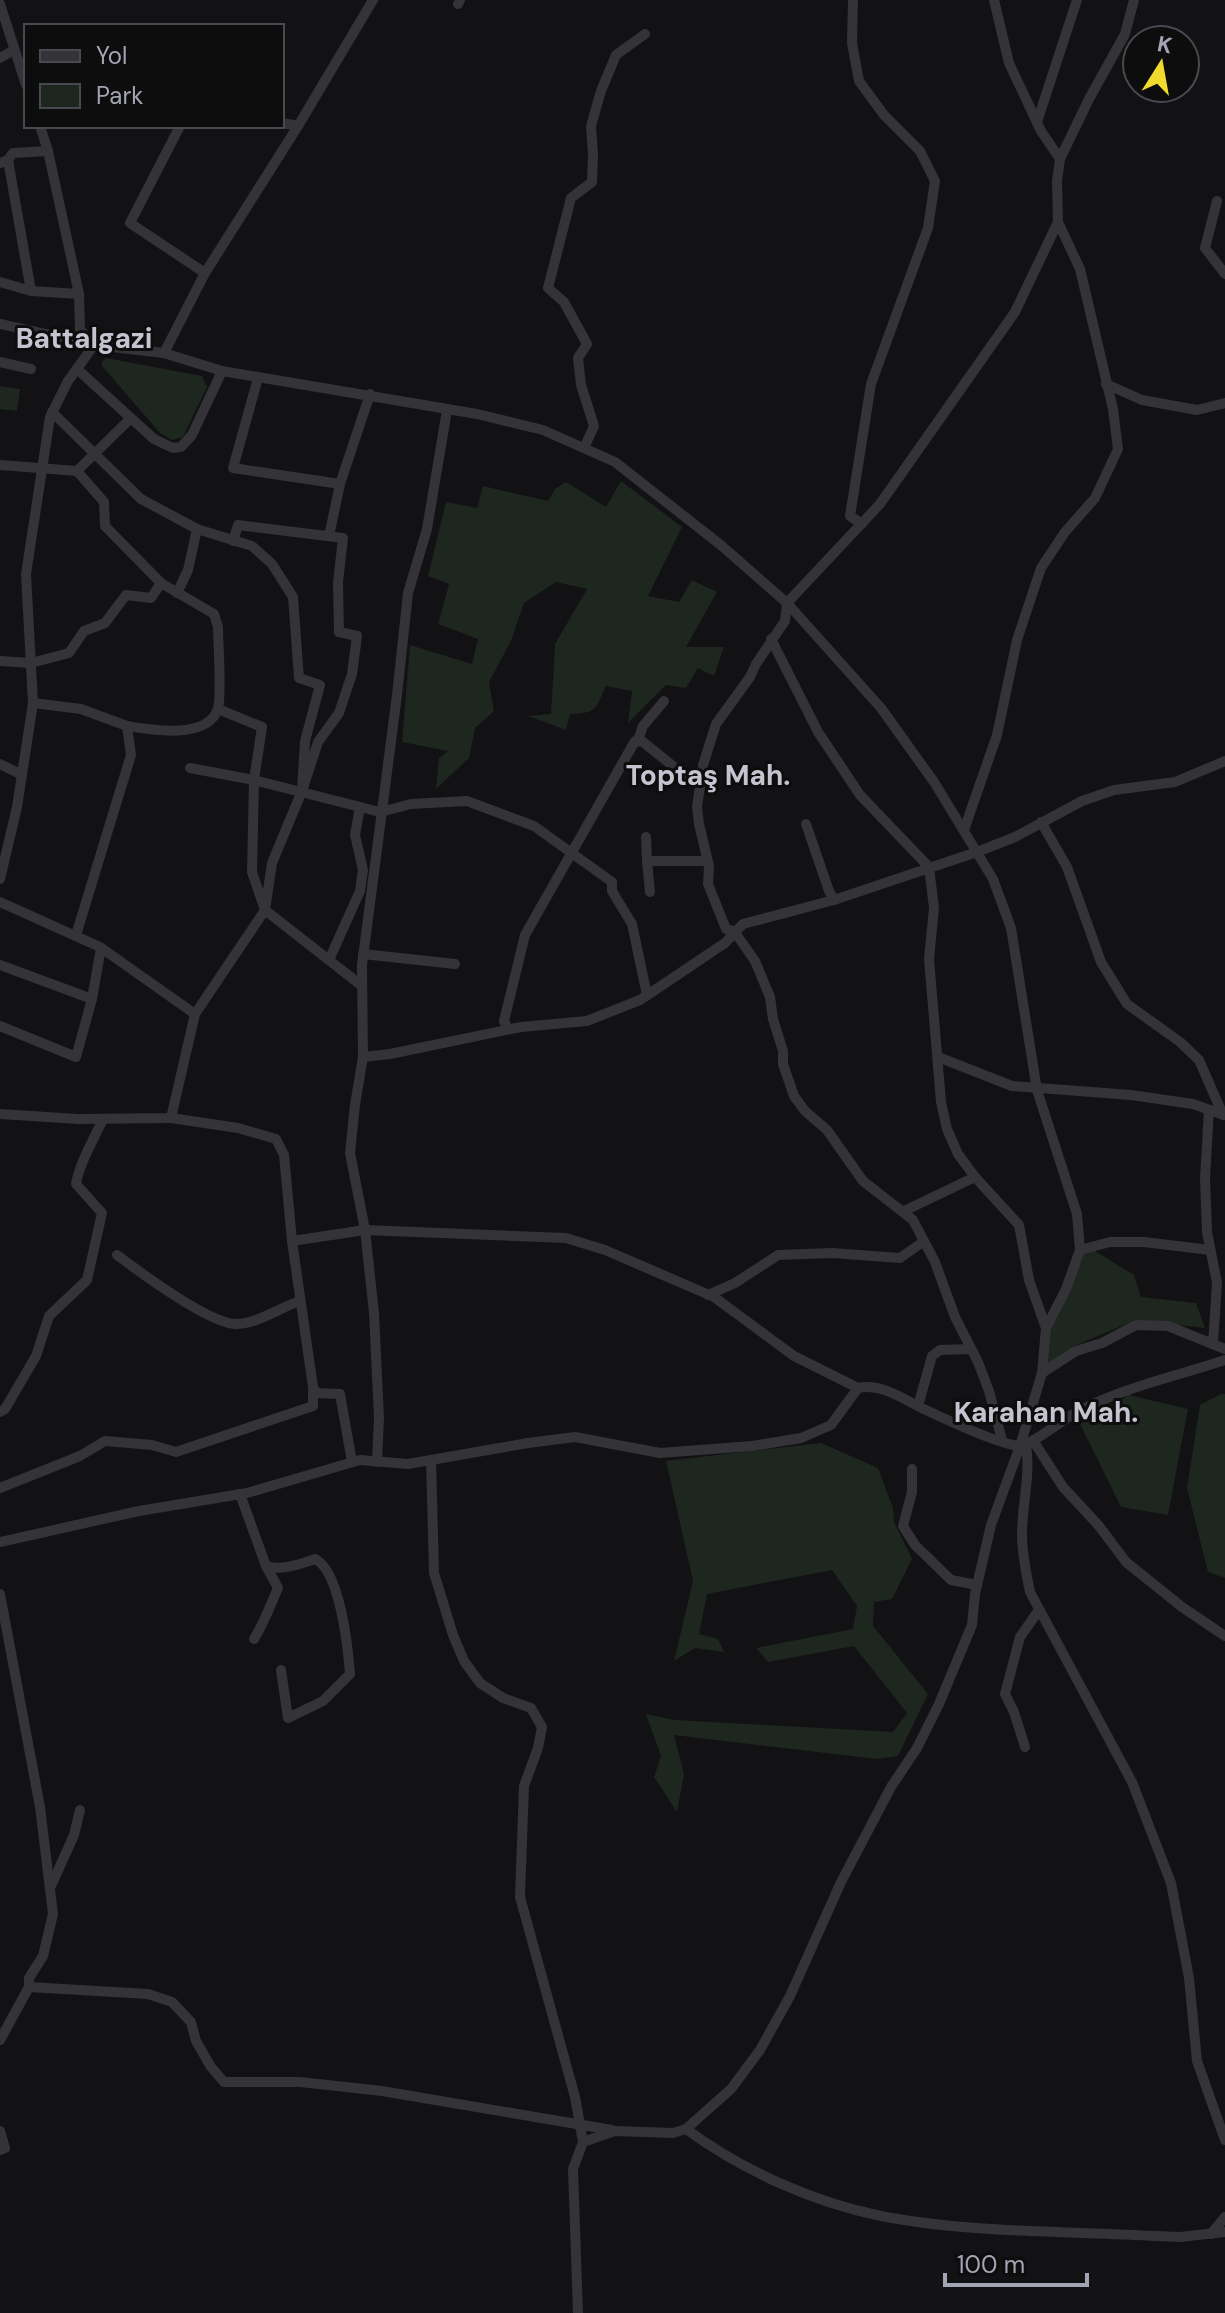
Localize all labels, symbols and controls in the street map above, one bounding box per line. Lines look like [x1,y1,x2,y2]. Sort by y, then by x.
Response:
legend [24,24,284,128]
north arrow [1121,24,1201,104]
text: K [1155,29,1175,60]
text: Yol [96,40,127,71]
text: Park [96,80,143,111]
district label: Battalgazi [16,320,152,357]
district label: Toptaş Mah. [626,757,790,794]
district label: Karahan Mah. [954,1394,1138,1431]
scale bar [945,2237,1087,2287]
text: 100 m [957,2249,1025,2280]

